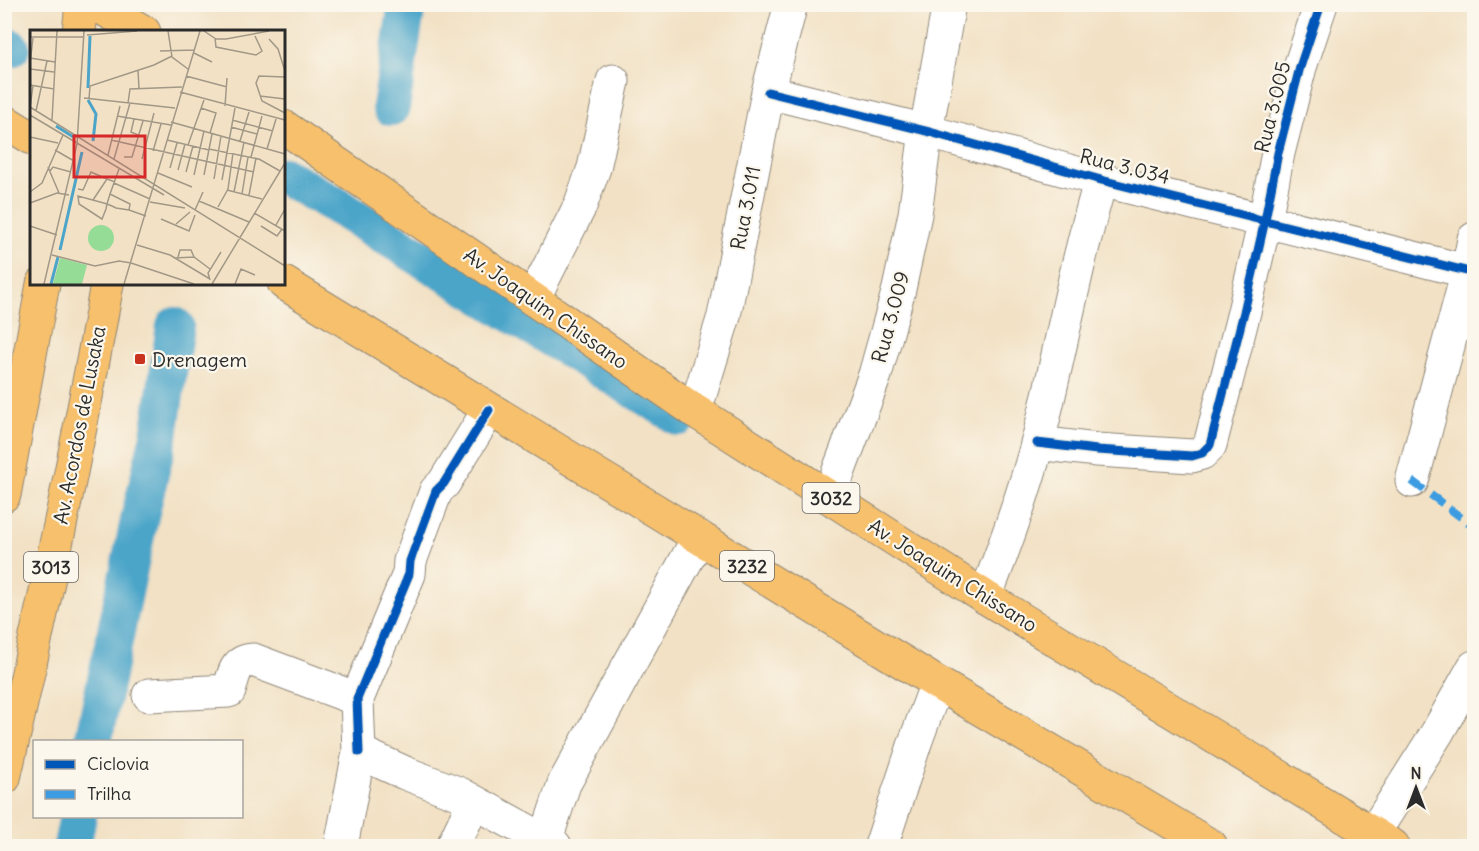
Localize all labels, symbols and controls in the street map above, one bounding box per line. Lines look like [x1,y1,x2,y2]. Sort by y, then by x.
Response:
inset map [30,30,285,285]
street label: Rua 3.005 [1249,59,1295,155]
street label: Rua 3.034 [1077,143,1173,189]
street label: Rua 3.011 [725,164,765,252]
street label: Av. Joaquim Chissano [459,242,633,374]
street label: Rua 3.009 [866,269,914,365]
street label: Av. Acordos de Lusaka [48,324,110,526]
place label: Drenagem [152,347,247,372]
marker: Drenagem [133,352,147,366]
road number: 3032 [802,483,860,513]
street label: Av. Joaquim Chissano [864,513,1042,637]
road number: 3232 [720,551,774,581]
road number: 3013 [24,552,78,582]
legend [33,740,243,818]
text: Ciclovia [87,752,149,775]
north arrow [1386,758,1446,818]
text: N [1410,763,1422,783]
text: Trilha [87,782,131,805]

